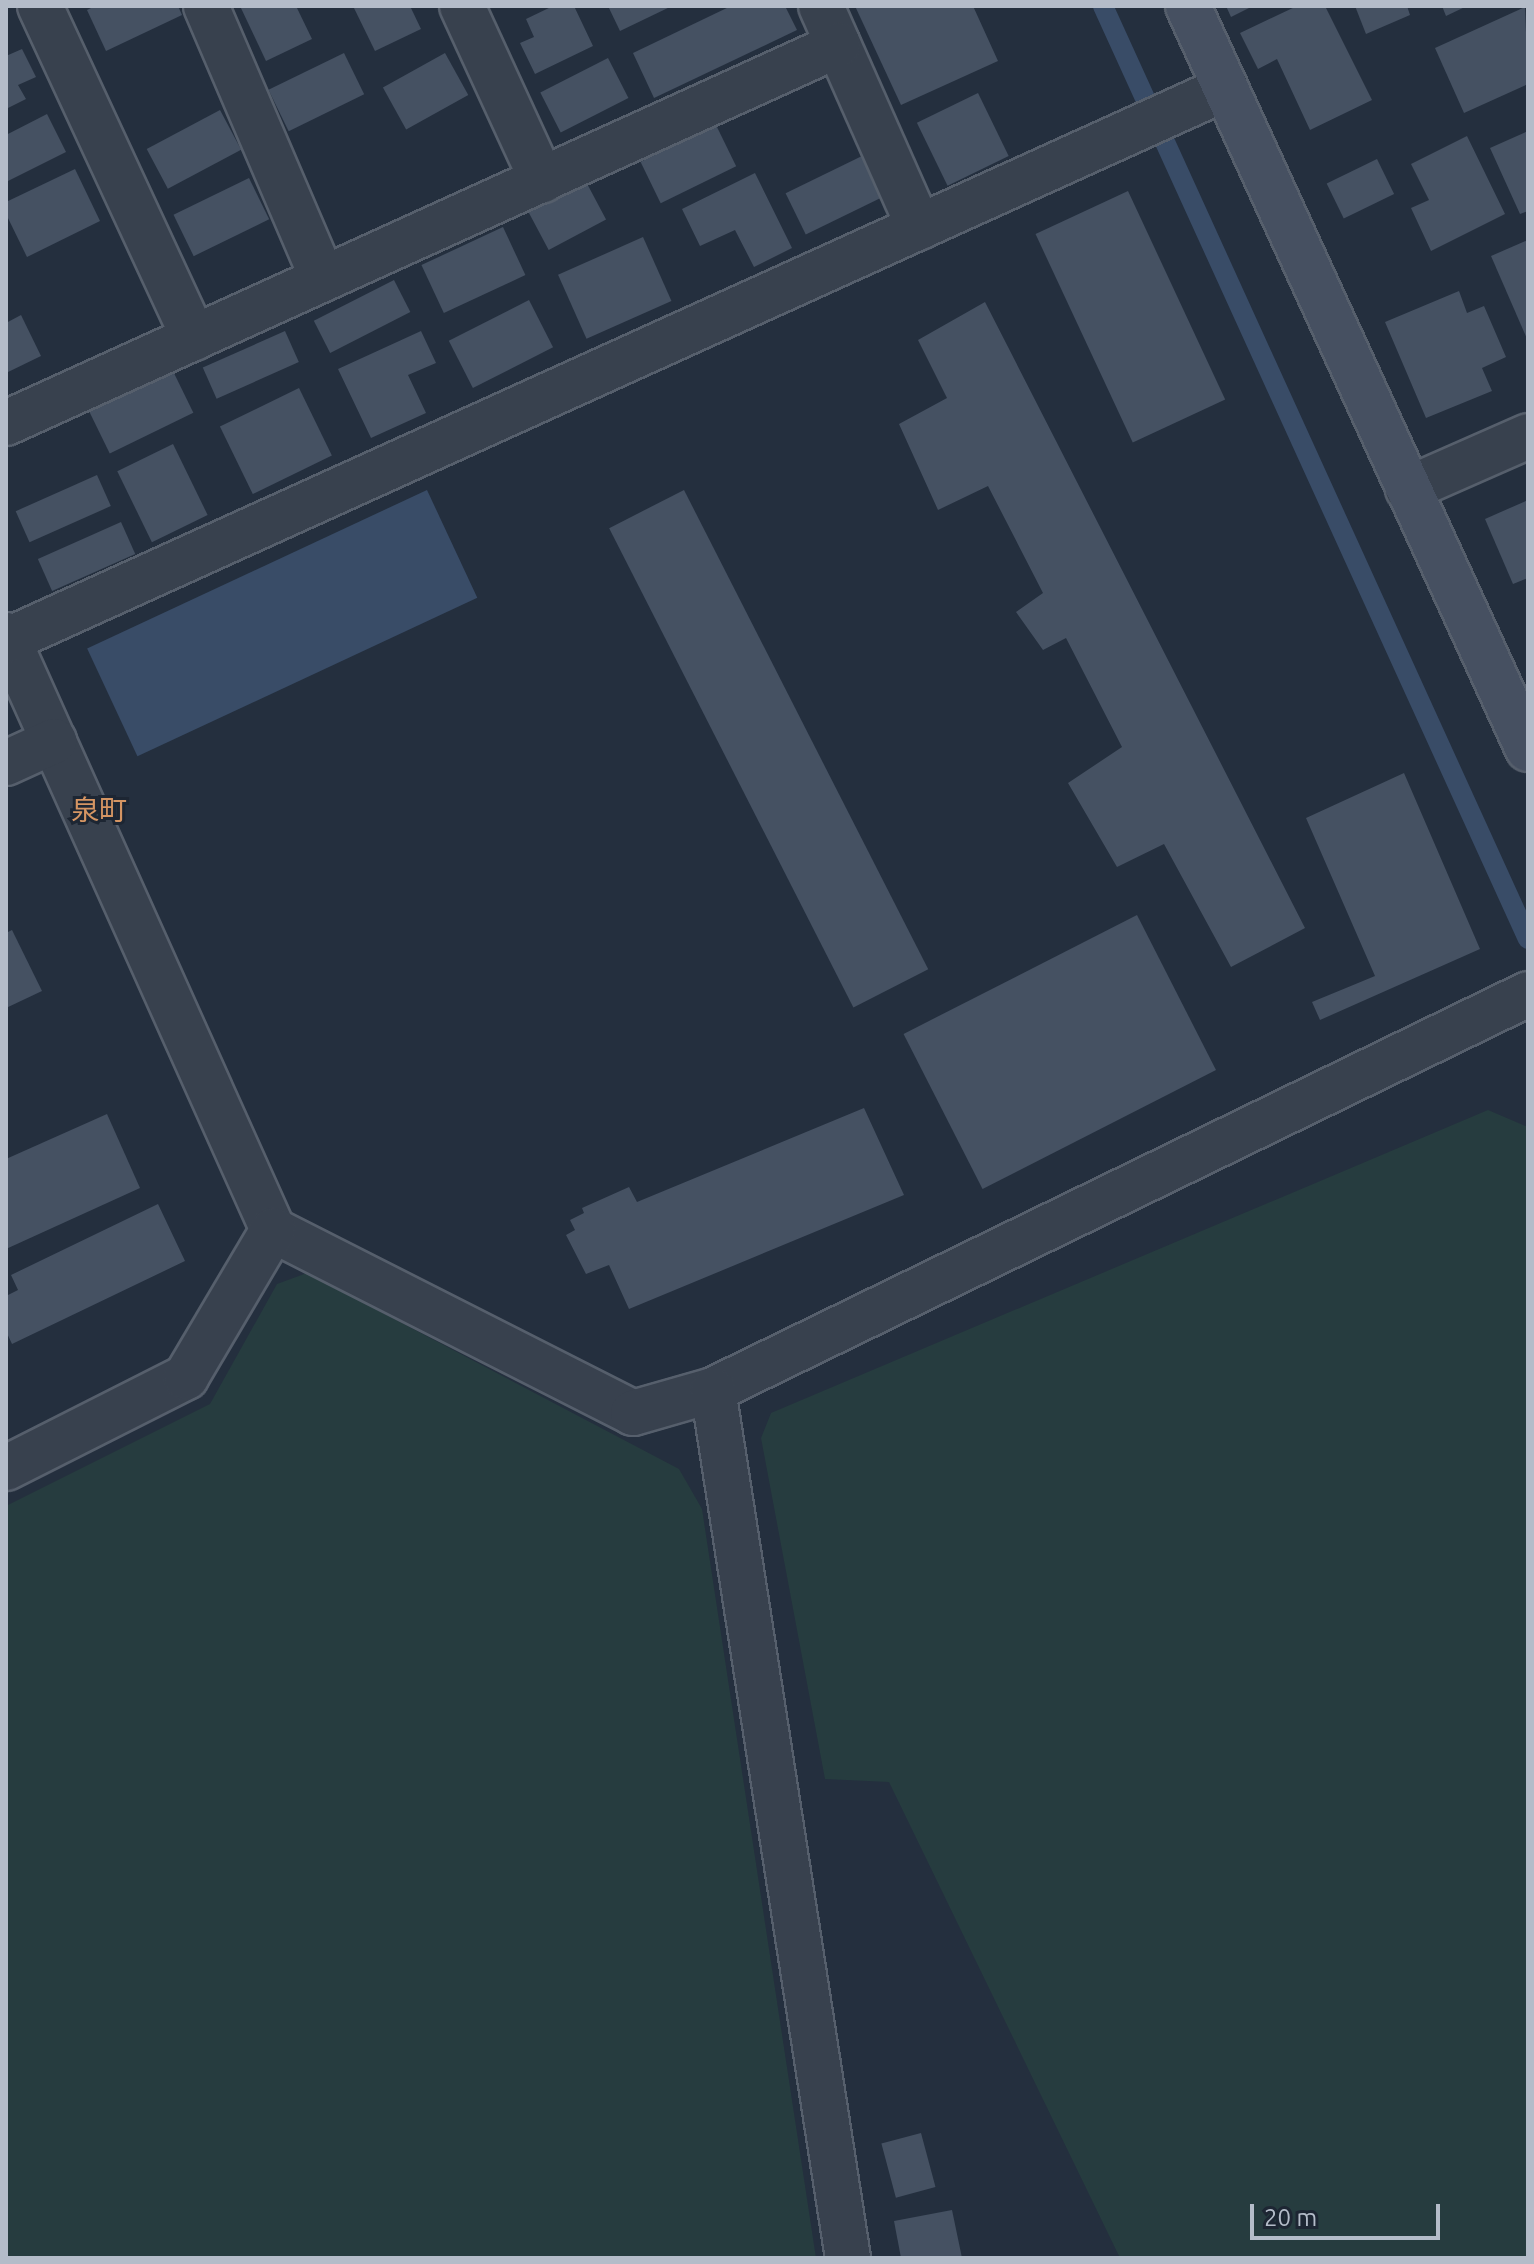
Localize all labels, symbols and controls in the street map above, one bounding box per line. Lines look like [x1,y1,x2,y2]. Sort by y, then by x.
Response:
district label: 泉町 [71,793,127,827]
scale bar [1254,2188,1444,2238]
text: 20 m [1264,2204,1317,2231]

